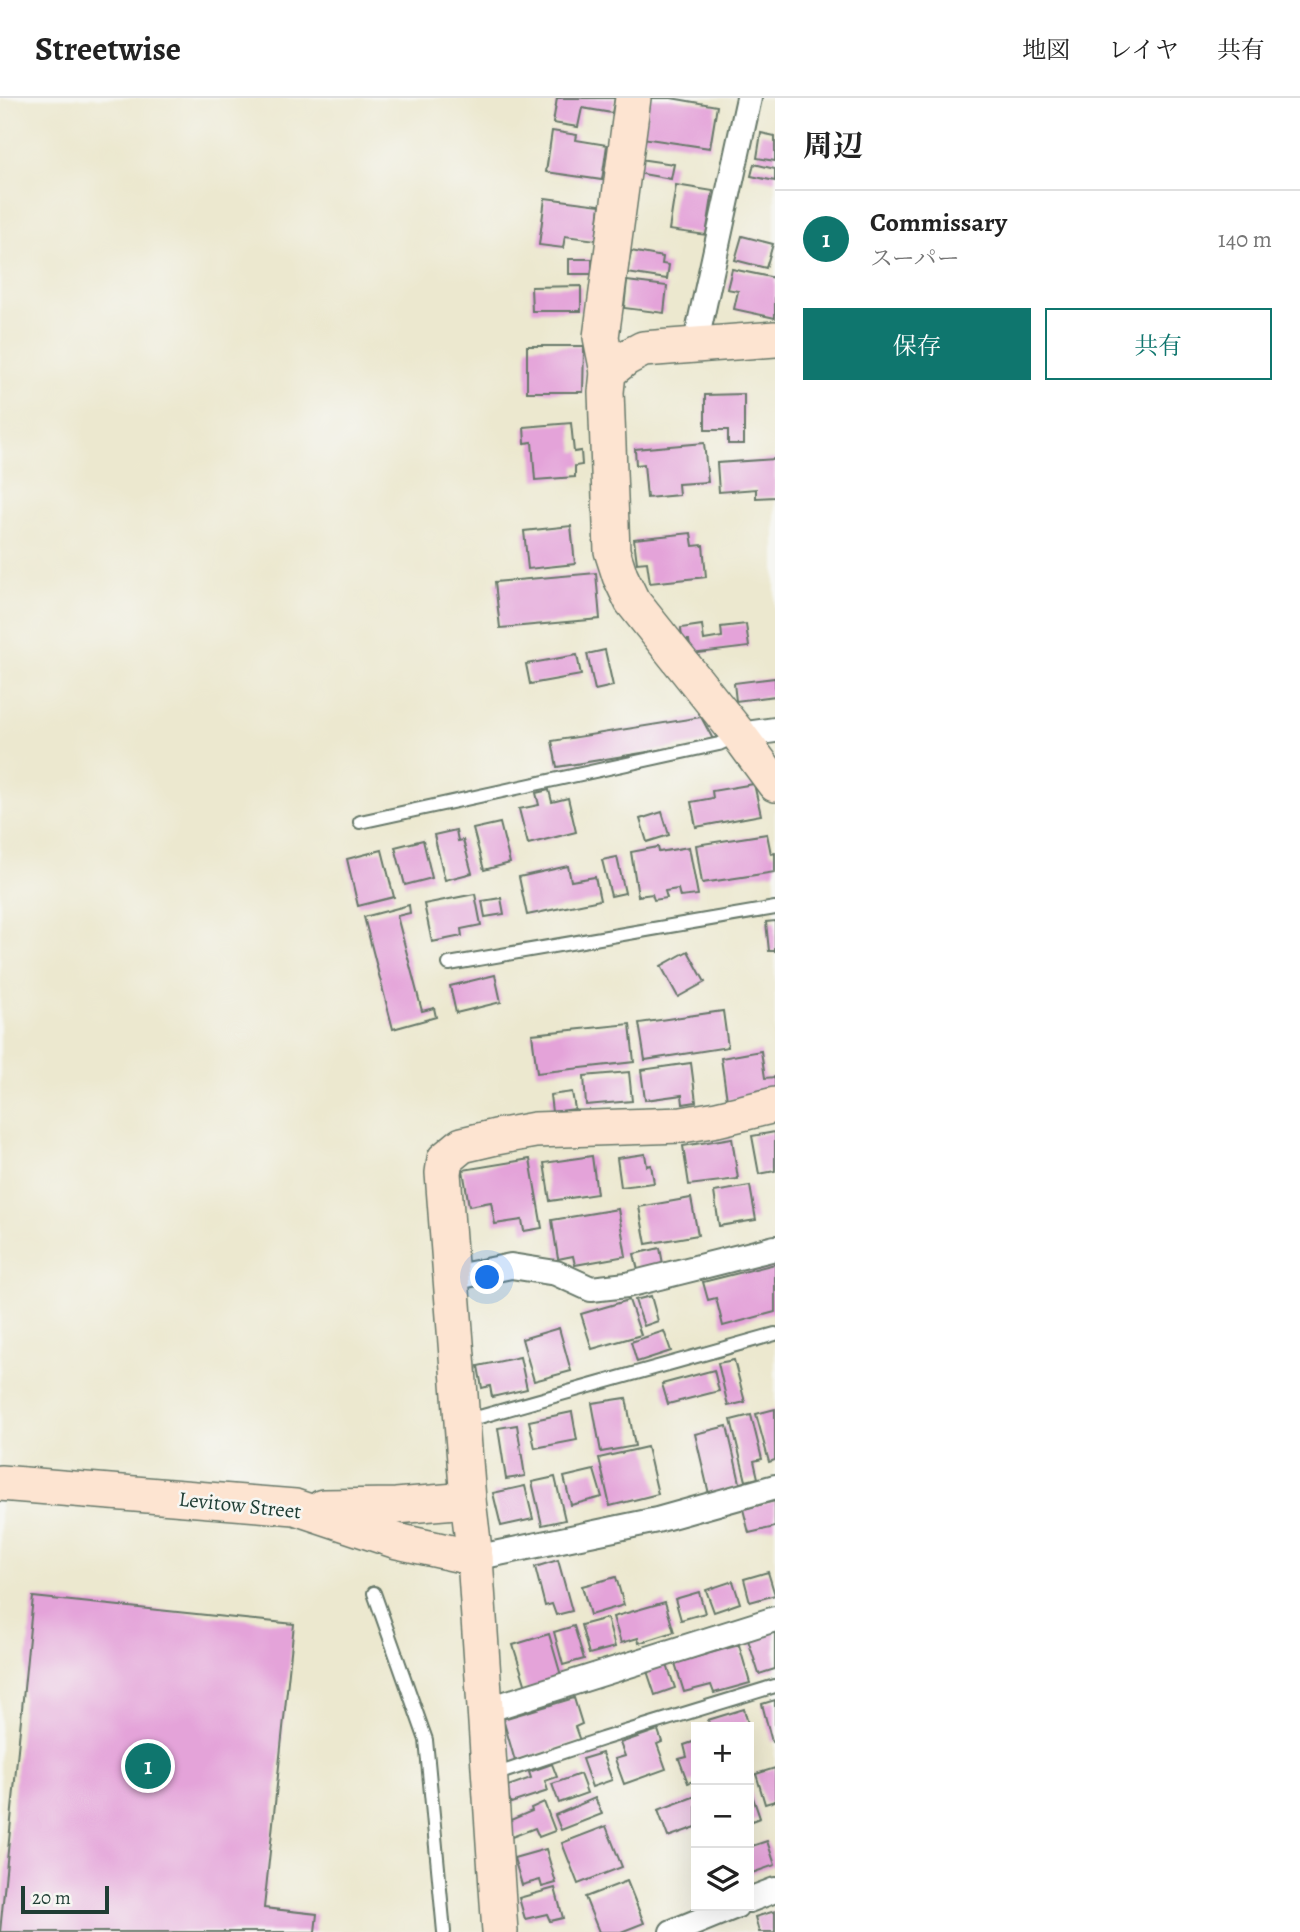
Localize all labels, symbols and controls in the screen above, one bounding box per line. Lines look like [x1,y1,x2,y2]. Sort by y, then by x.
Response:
text: Streetwise [35,26,181,71]
text: 地図 [1022,34,1070,66]
text: レイヤ [1108,34,1179,66]
text: 共有 [1217,34,1265,66]
text: 周辺 [803,126,863,166]
text: Commissary [870,205,1007,240]
text: 1 [822,224,830,255]
text: 140 m [1218,224,1272,255]
text: スーパー [870,243,960,274]
button: 保存 [803,308,1031,380]
button: 共有 [1045,308,1272,380]
your location [470,1260,504,1294]
street label: Levitow Street [177,1485,303,1525]
map controls [691,1722,754,1911]
button: + [691,1722,754,1785]
pin: 1 [125,1740,171,1792]
button: − [691,1785,754,1848]
button: layers [691,1848,754,1911]
scale bar [21,1883,108,1915]
text: 20 m [32,1885,71,1911]

